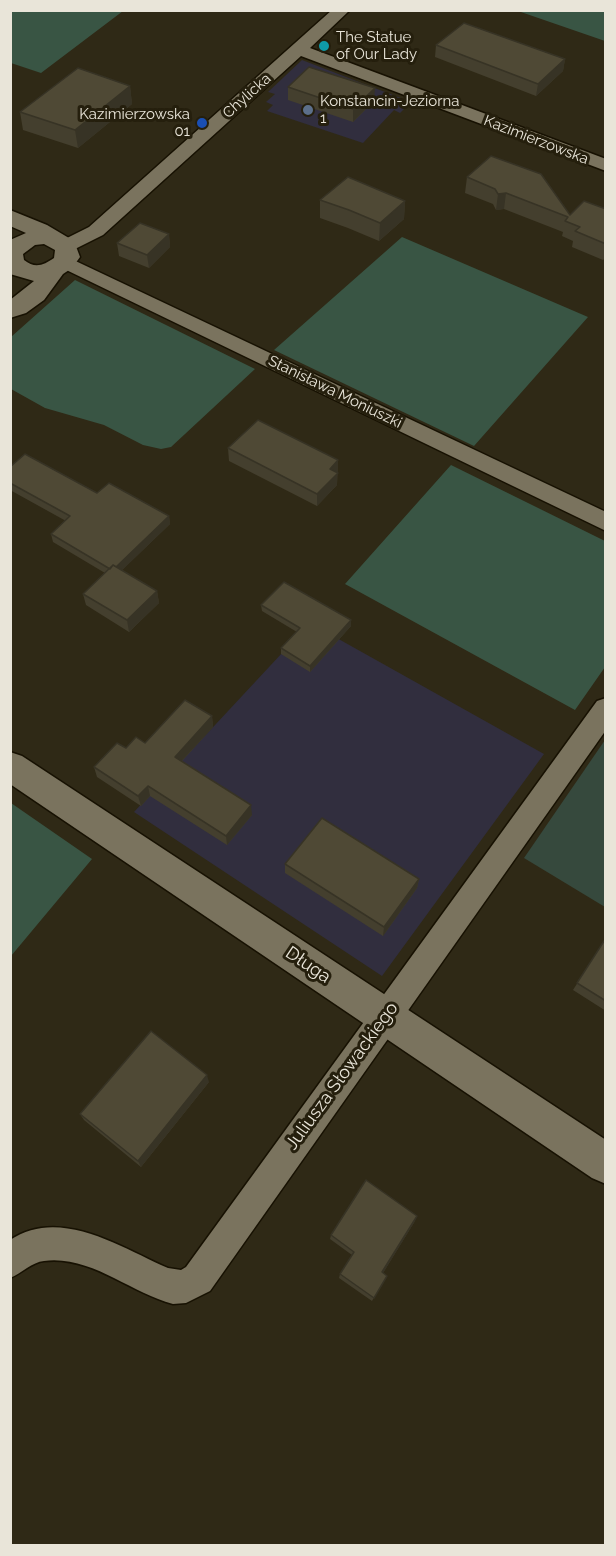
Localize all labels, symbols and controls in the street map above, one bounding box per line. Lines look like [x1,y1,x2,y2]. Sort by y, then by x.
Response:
place label: The Statue of Our Lady [336,28,417,63]
marker: The Statue of Our Lady [317,39,331,53]
street label: Chylicka [219,70,275,122]
place label: Konstancin-Jeziorna 1 [320,92,459,127]
marker: Konstancin-Jeziorna 1 [301,103,315,117]
place label: Kazimierzowska 01 [79,105,190,140]
street label: Kazimierzowska [481,112,591,168]
marker: Kazimierzowska 01 [195,116,209,130]
street label: Stanisława Moniuszki [265,352,405,432]
street label: Długa [281,942,335,988]
street label: Juliusza Słowackiego [281,998,403,1154]

